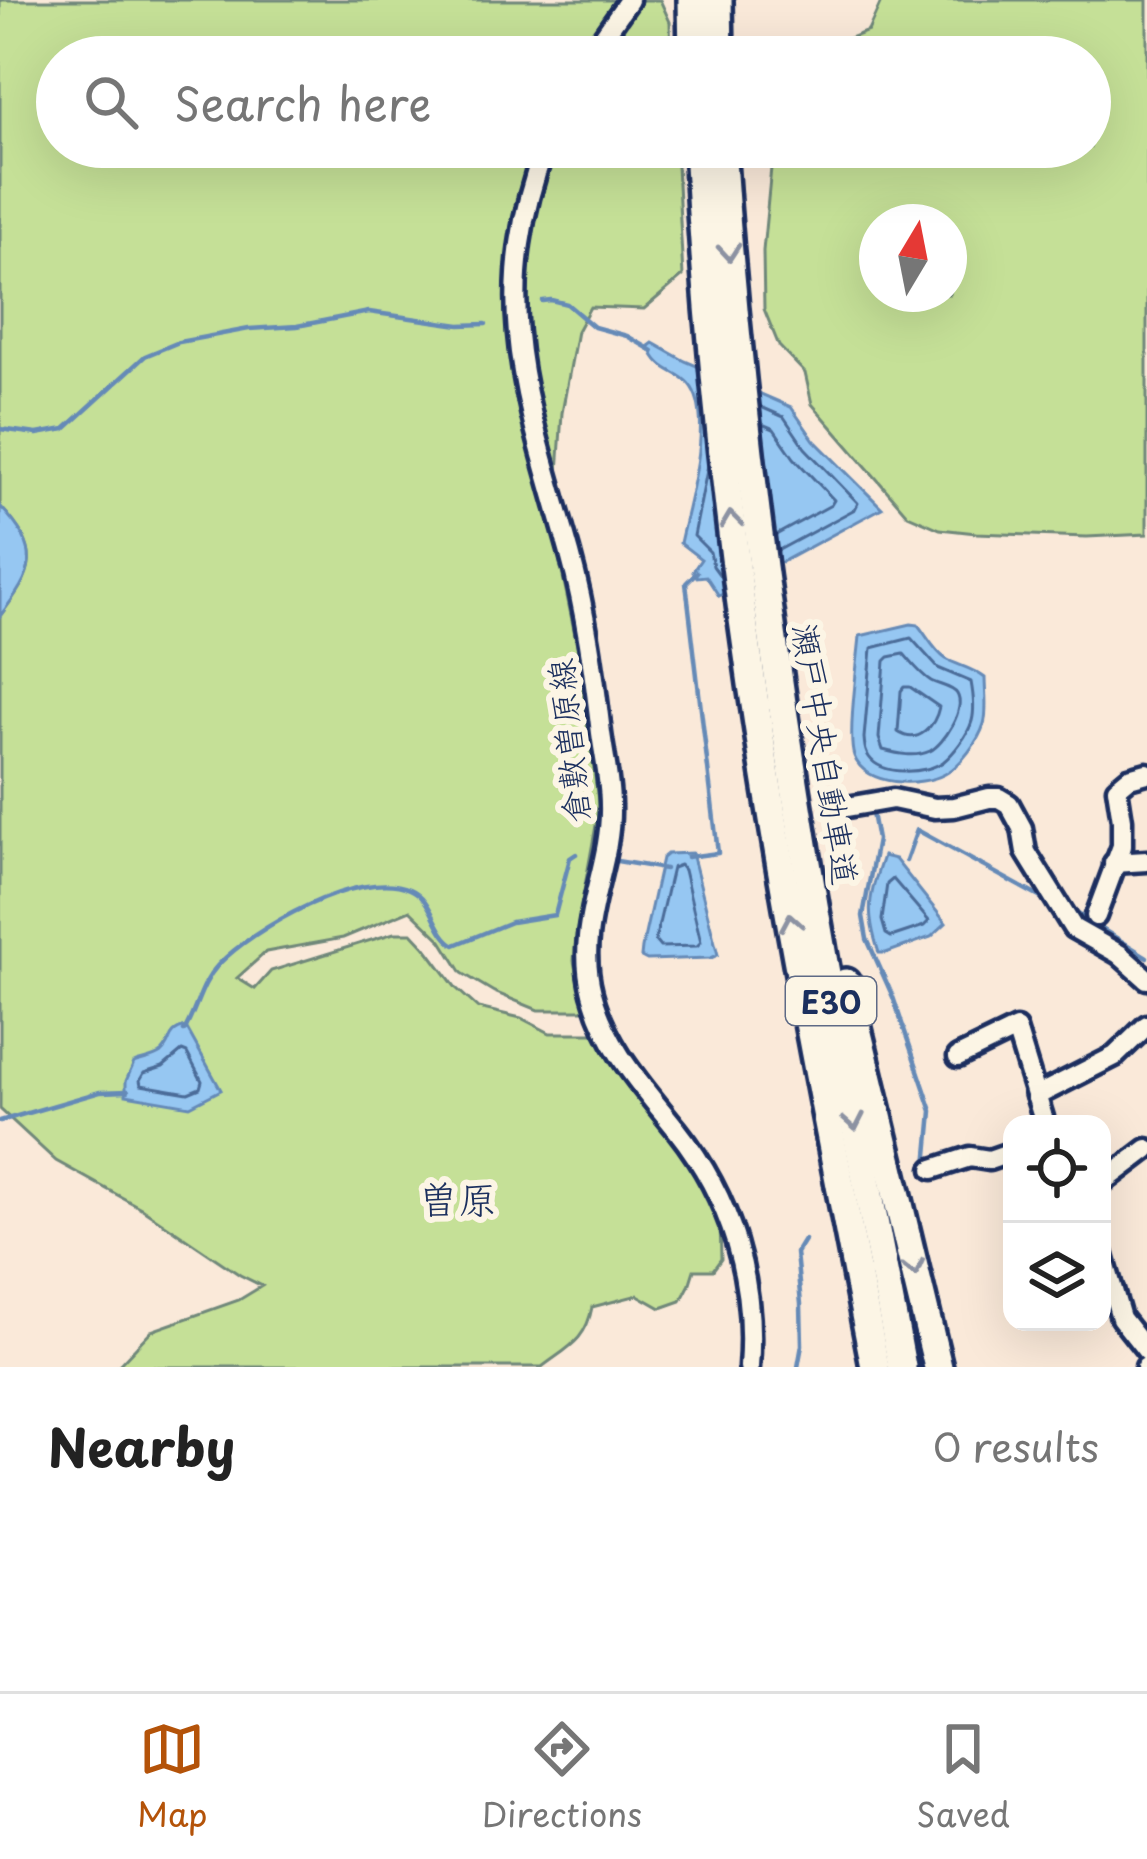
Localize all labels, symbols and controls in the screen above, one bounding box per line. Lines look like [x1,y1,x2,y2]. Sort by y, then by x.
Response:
search box [36,36,1111,168]
text: Search here [174,68,431,136]
icon: search [78,69,144,135]
north arrow [859,204,967,312]
one-way arrow [715,243,741,262]
one-way arrow [718,510,744,530]
street label: 瀬戸中央自動車道 [782,620,872,888]
street label: 倉敷曽原線 [534,656,600,826]
one-way arrow [780,912,805,932]
road number: E30 [786,977,876,1025]
one-way arrow [840,1111,866,1131]
map controls [1003,1115,1111,1331]
button: locate [1003,1115,1111,1223]
district label: 曽原 [419,1168,497,1227]
button: layers [1003,1223,1111,1331]
one-way arrow [900,1257,925,1277]
text: Nearby [48,1407,235,1484]
text: 0 results [933,1416,1099,1475]
tab: Map [137,1716,208,1838]
tab: Directions [482,1716,642,1838]
tab: Saved [916,1716,1010,1838]

